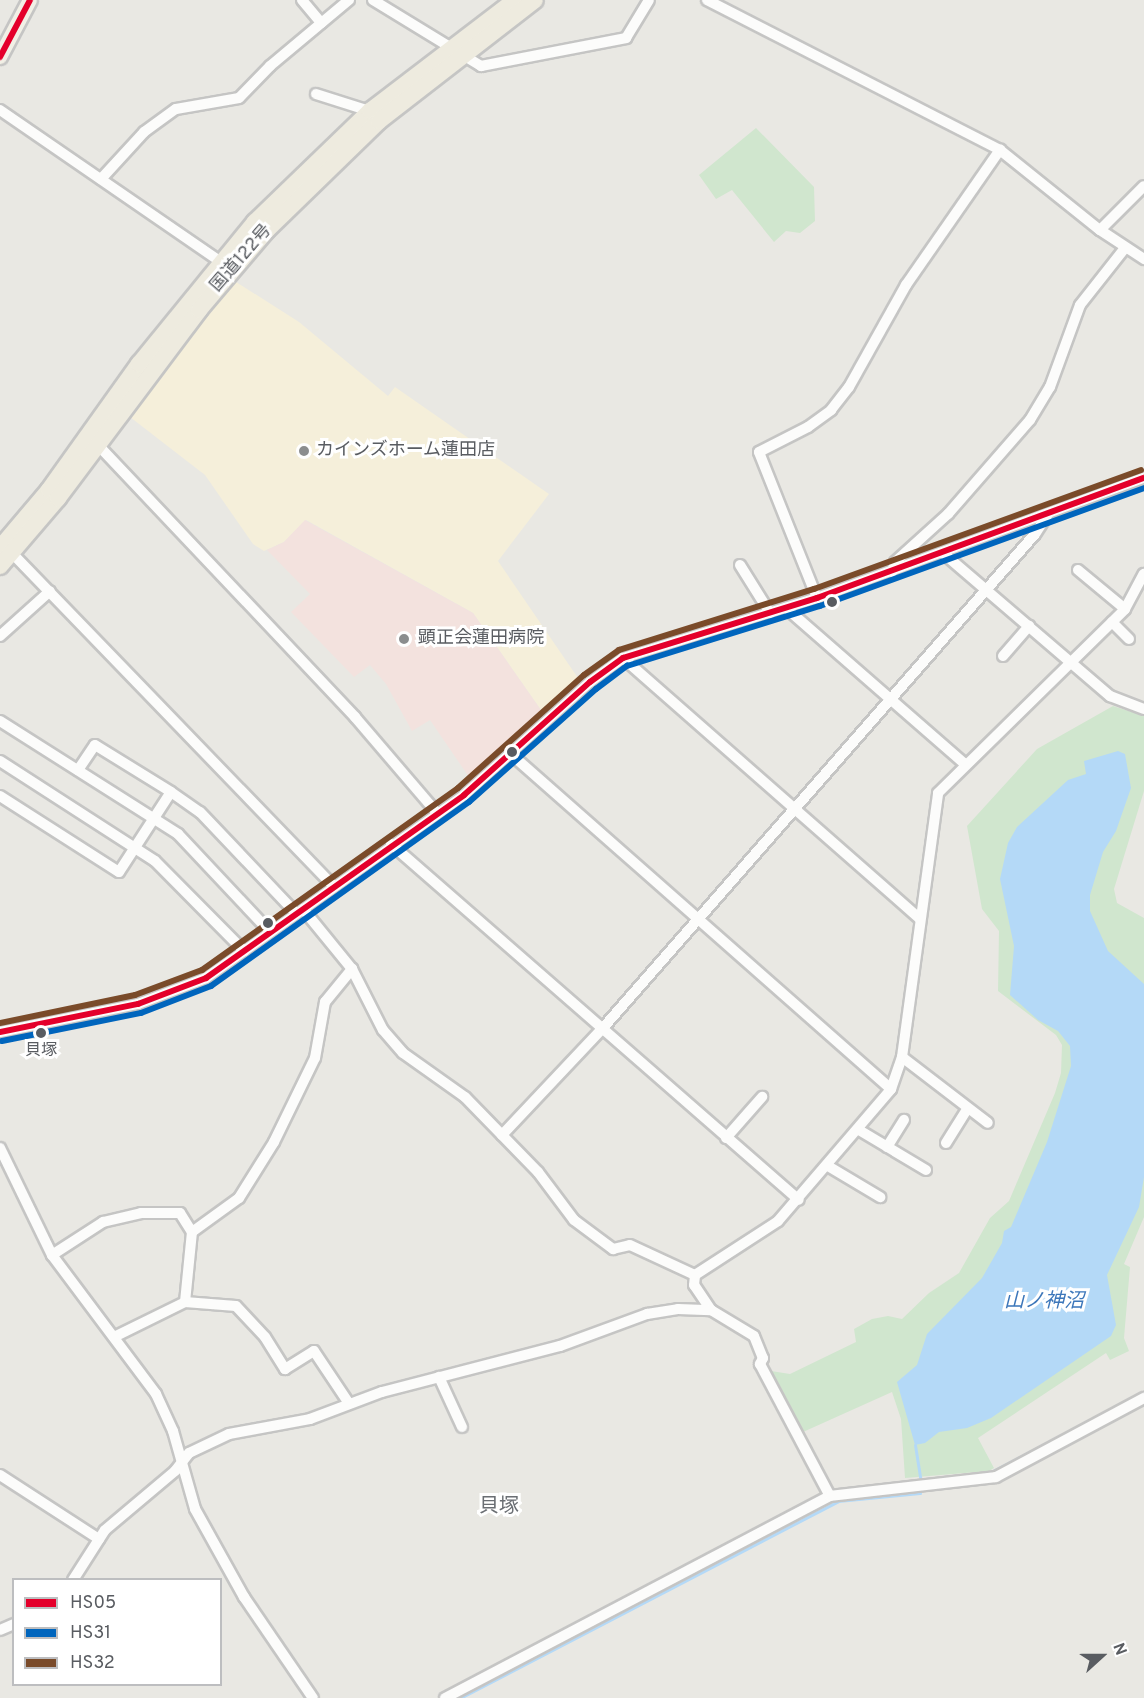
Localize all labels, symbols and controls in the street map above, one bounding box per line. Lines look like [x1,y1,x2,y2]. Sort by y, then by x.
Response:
street label: 国道122号 [207,221,277,297]
place label: カインズホーム蓮田店 [316,440,496,462]
marker: カインズホーム蓮田店 [297,444,311,458]
unlabelled marker [826,596,838,608]
place label: 顕正会蓮田病院 [418,628,544,650]
marker: 顕正会蓮田病院 [395,630,413,648]
unlabelled marker [506,746,518,758]
unlabelled marker [262,917,274,929]
marker: 貝塚 [35,1027,47,1039]
place label: 貝塚 [25,1041,57,1061]
water label: 山ノ神沼 [1004,1290,1084,1314]
district label: 貝塚 [479,1495,519,1519]
legend [12,1578,222,1686]
text: HS05 [70,1592,116,1615]
text: HS31 [70,1622,111,1645]
north arrow [1072,1626,1132,1686]
text: N [1107,1641,1130,1659]
text: HS32 [70,1652,115,1675]

